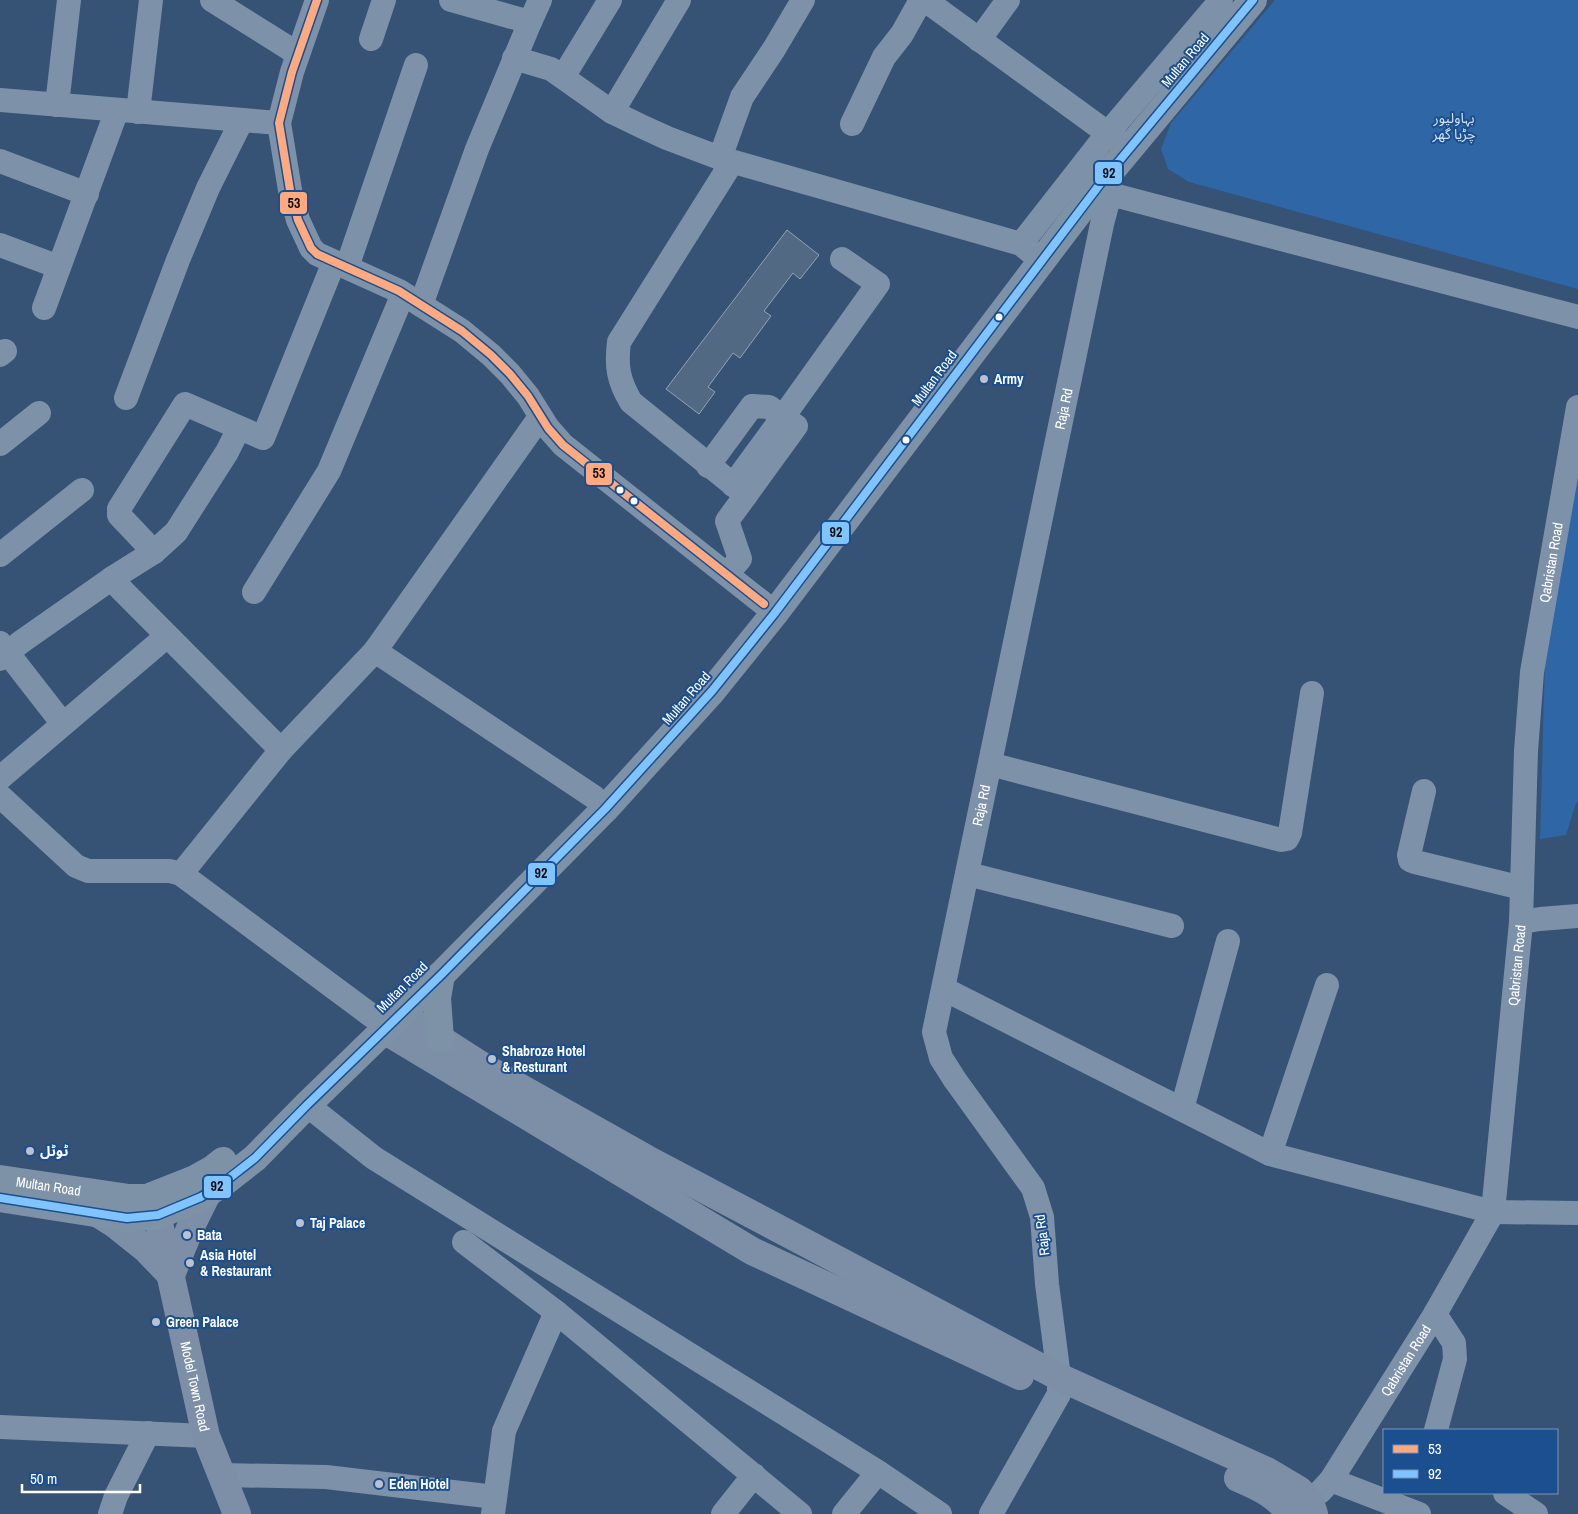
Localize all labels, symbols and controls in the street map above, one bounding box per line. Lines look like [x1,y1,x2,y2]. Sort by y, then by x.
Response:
street label: Multan Road [1157,29,1213,91]
park label: بہاولپور چڑیا گھر [1431,109,1476,144]
line badge: 92 [1094,161,1123,185]
text: 92 [1103,164,1115,182]
line badge: 53 [279,191,308,215]
text: 53 [288,194,300,212]
unlabelled marker [994,312,1004,322]
street label: Multan Road [907,347,961,409]
place label: Army [994,370,1024,388]
marker: Army [978,373,990,385]
street label: Raja Rd [1051,387,1077,431]
unlabelled marker [901,435,911,445]
line badge: 53 [585,462,613,486]
text: 53 [593,464,605,482]
unlabelled marker [615,485,625,495]
unlabelled marker [629,496,639,506]
line badge: 92 [821,521,850,545]
street label: Qabristan Road [1535,521,1567,604]
text: 92 [830,523,842,541]
street label: Multan Road [658,668,714,728]
street label: Raja Rd [968,783,994,827]
line badge: 92 [527,862,556,886]
text: 92 [535,864,547,882]
street label: Qabristan Road [1504,924,1530,1007]
street label: Multan Road [373,958,431,1016]
place label: Shabroze Hotel & Resturant [502,1042,586,1076]
marker: Shabroze Hotel & Resturant [486,1053,498,1065]
place label: ٹوٹل [40,1142,69,1160]
marker: ٹوٹل [24,1145,36,1157]
street label: Multan Road [15,1172,82,1200]
line badge: 92 [203,1175,232,1199]
text: 92 [211,1177,223,1195]
street label: Raja Rd [1031,1213,1053,1257]
place label: Taj Palace [310,1214,365,1232]
marker: Taj Palace [294,1217,306,1229]
place label: Bata [197,1226,222,1244]
marker: Bata [181,1229,193,1241]
place label: Asia Hotel & Restaurant [200,1246,272,1280]
marker: Asia Hotel & Restaurant [184,1257,196,1269]
place label: Green Palace [166,1313,239,1331]
marker: Green Palace [150,1316,162,1328]
street label: Qabristan Road [1377,1321,1435,1400]
street label: Model Town Road [176,1340,214,1433]
legend [1383,1429,1558,1494]
text: 53 [1428,1438,1442,1459]
scale bar [22,1462,140,1494]
text: 92 [1428,1463,1442,1484]
text: 50 m [30,1468,57,1489]
place label: Eden Hotel [389,1475,449,1493]
marker: Eden Hotel [373,1478,385,1490]

